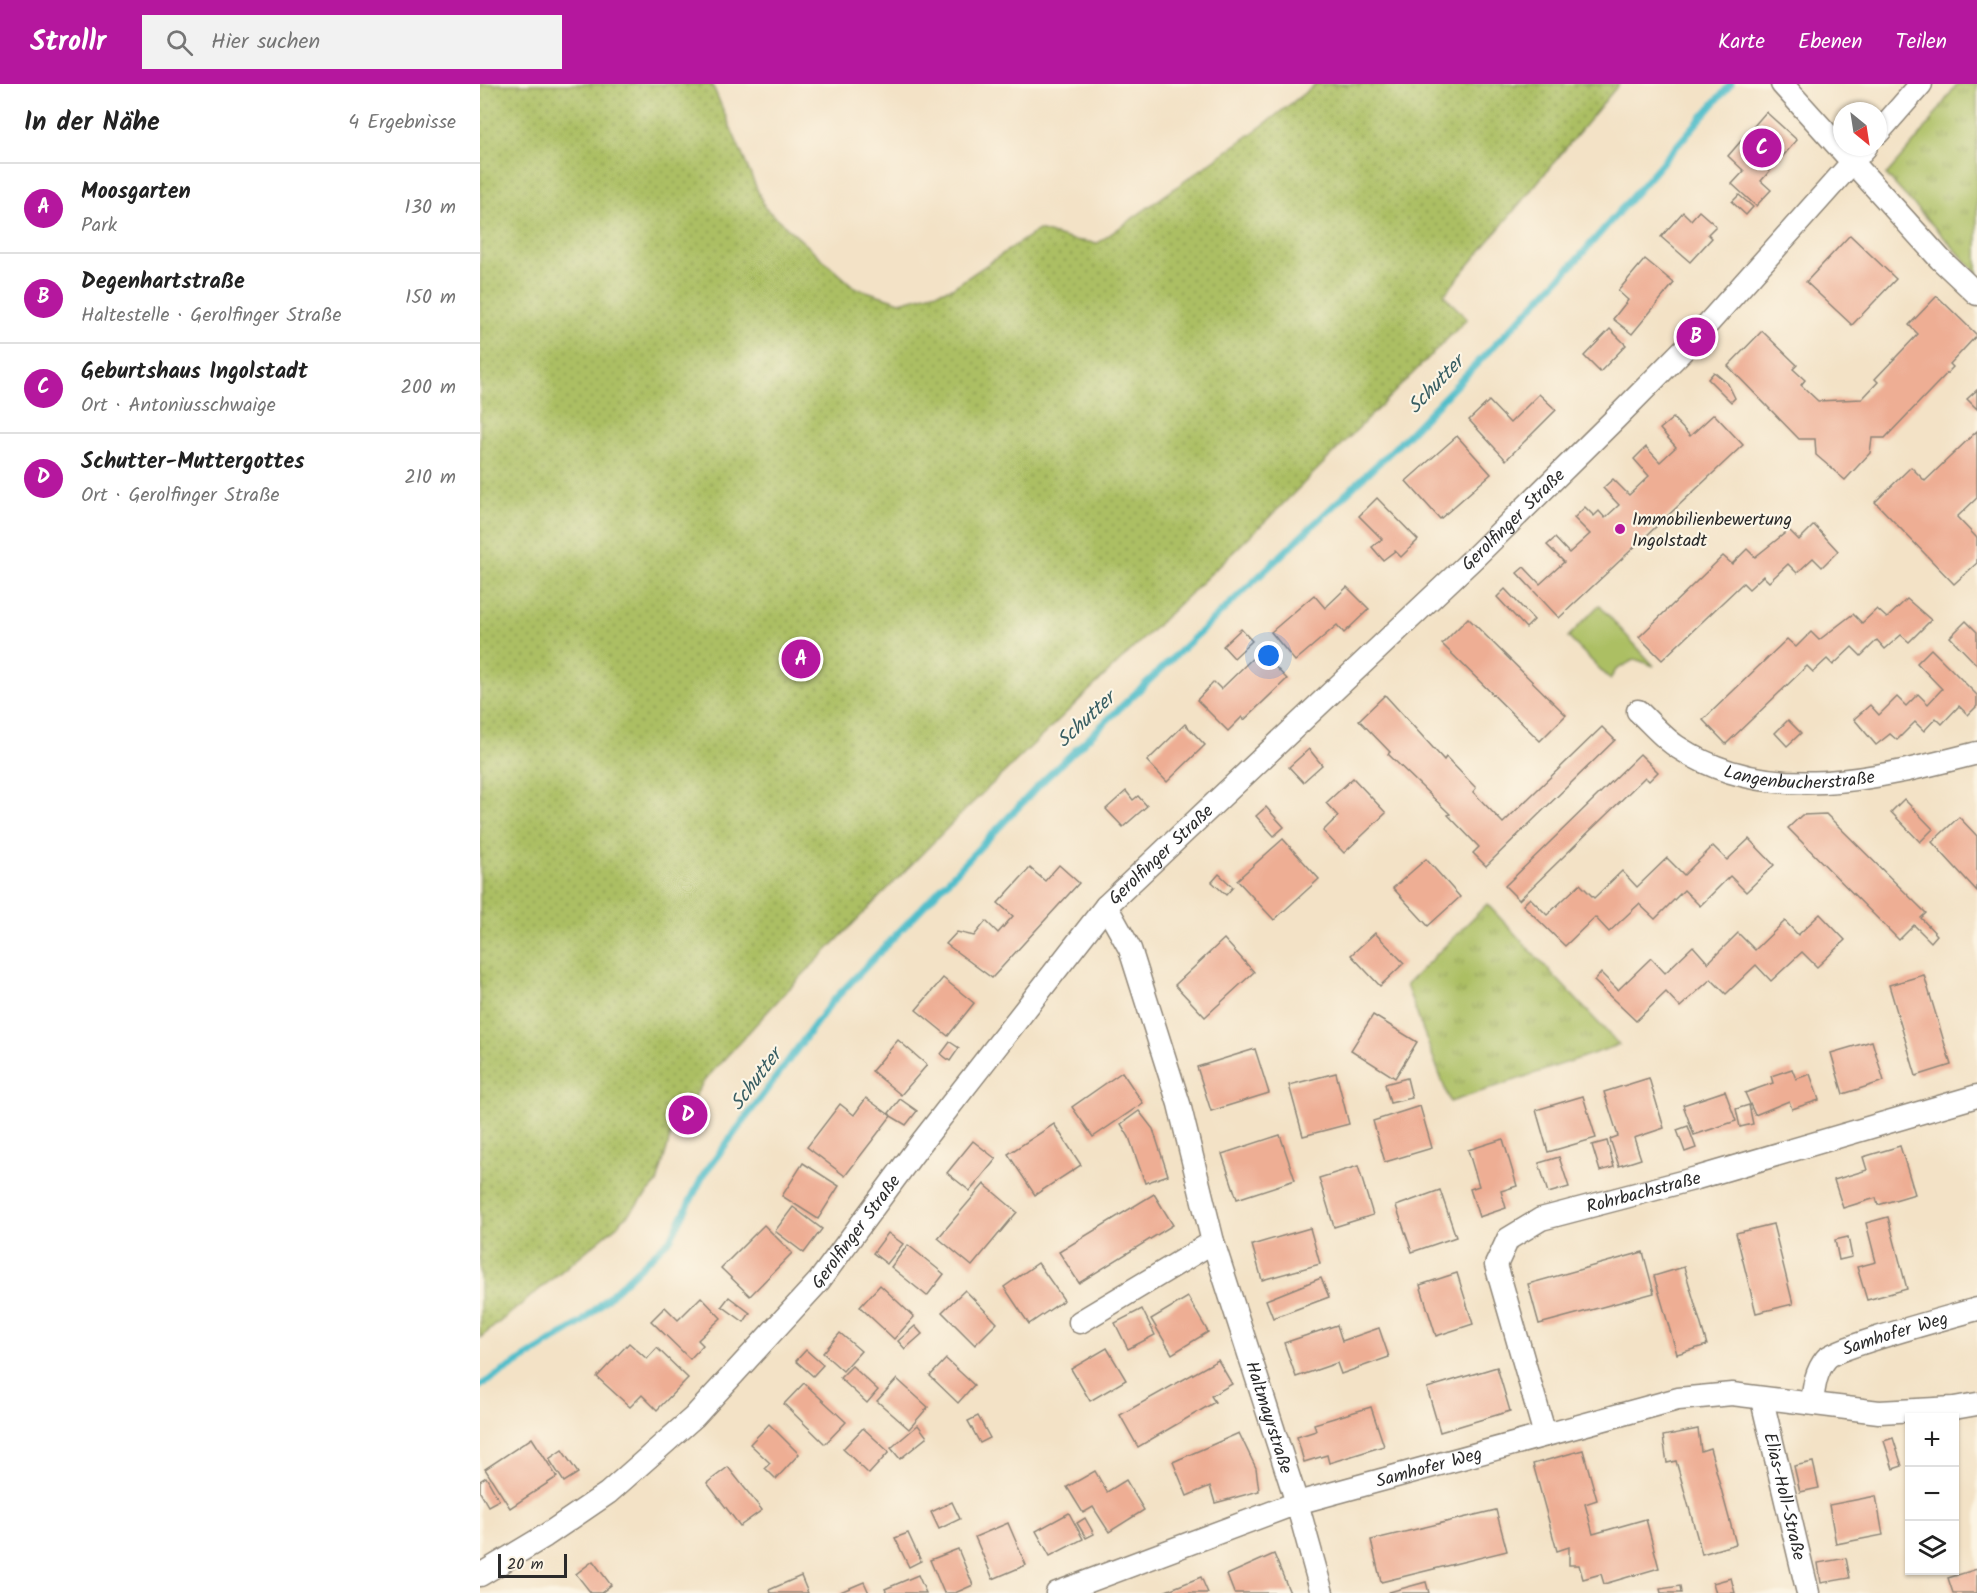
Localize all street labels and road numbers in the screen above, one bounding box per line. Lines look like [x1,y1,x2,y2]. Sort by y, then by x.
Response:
street label: Gerolfinger Straße [1455,463,1573,579]
street label: Langenbucherstraße [1720,758,1877,799]
street label: Gerolfinger Straße [1102,798,1221,913]
street label: Rohrbachstraße [1583,1165,1704,1223]
street label: Gerolfinger Straße [805,1169,909,1297]
street label: Samhofer Weg [1839,1305,1952,1365]
street label: Haltmayrstraße [1236,1358,1300,1478]
street label: Elias-Holl-Straße [1754,1430,1813,1564]
street label: Samhofer Weg [1373,1440,1486,1497]

